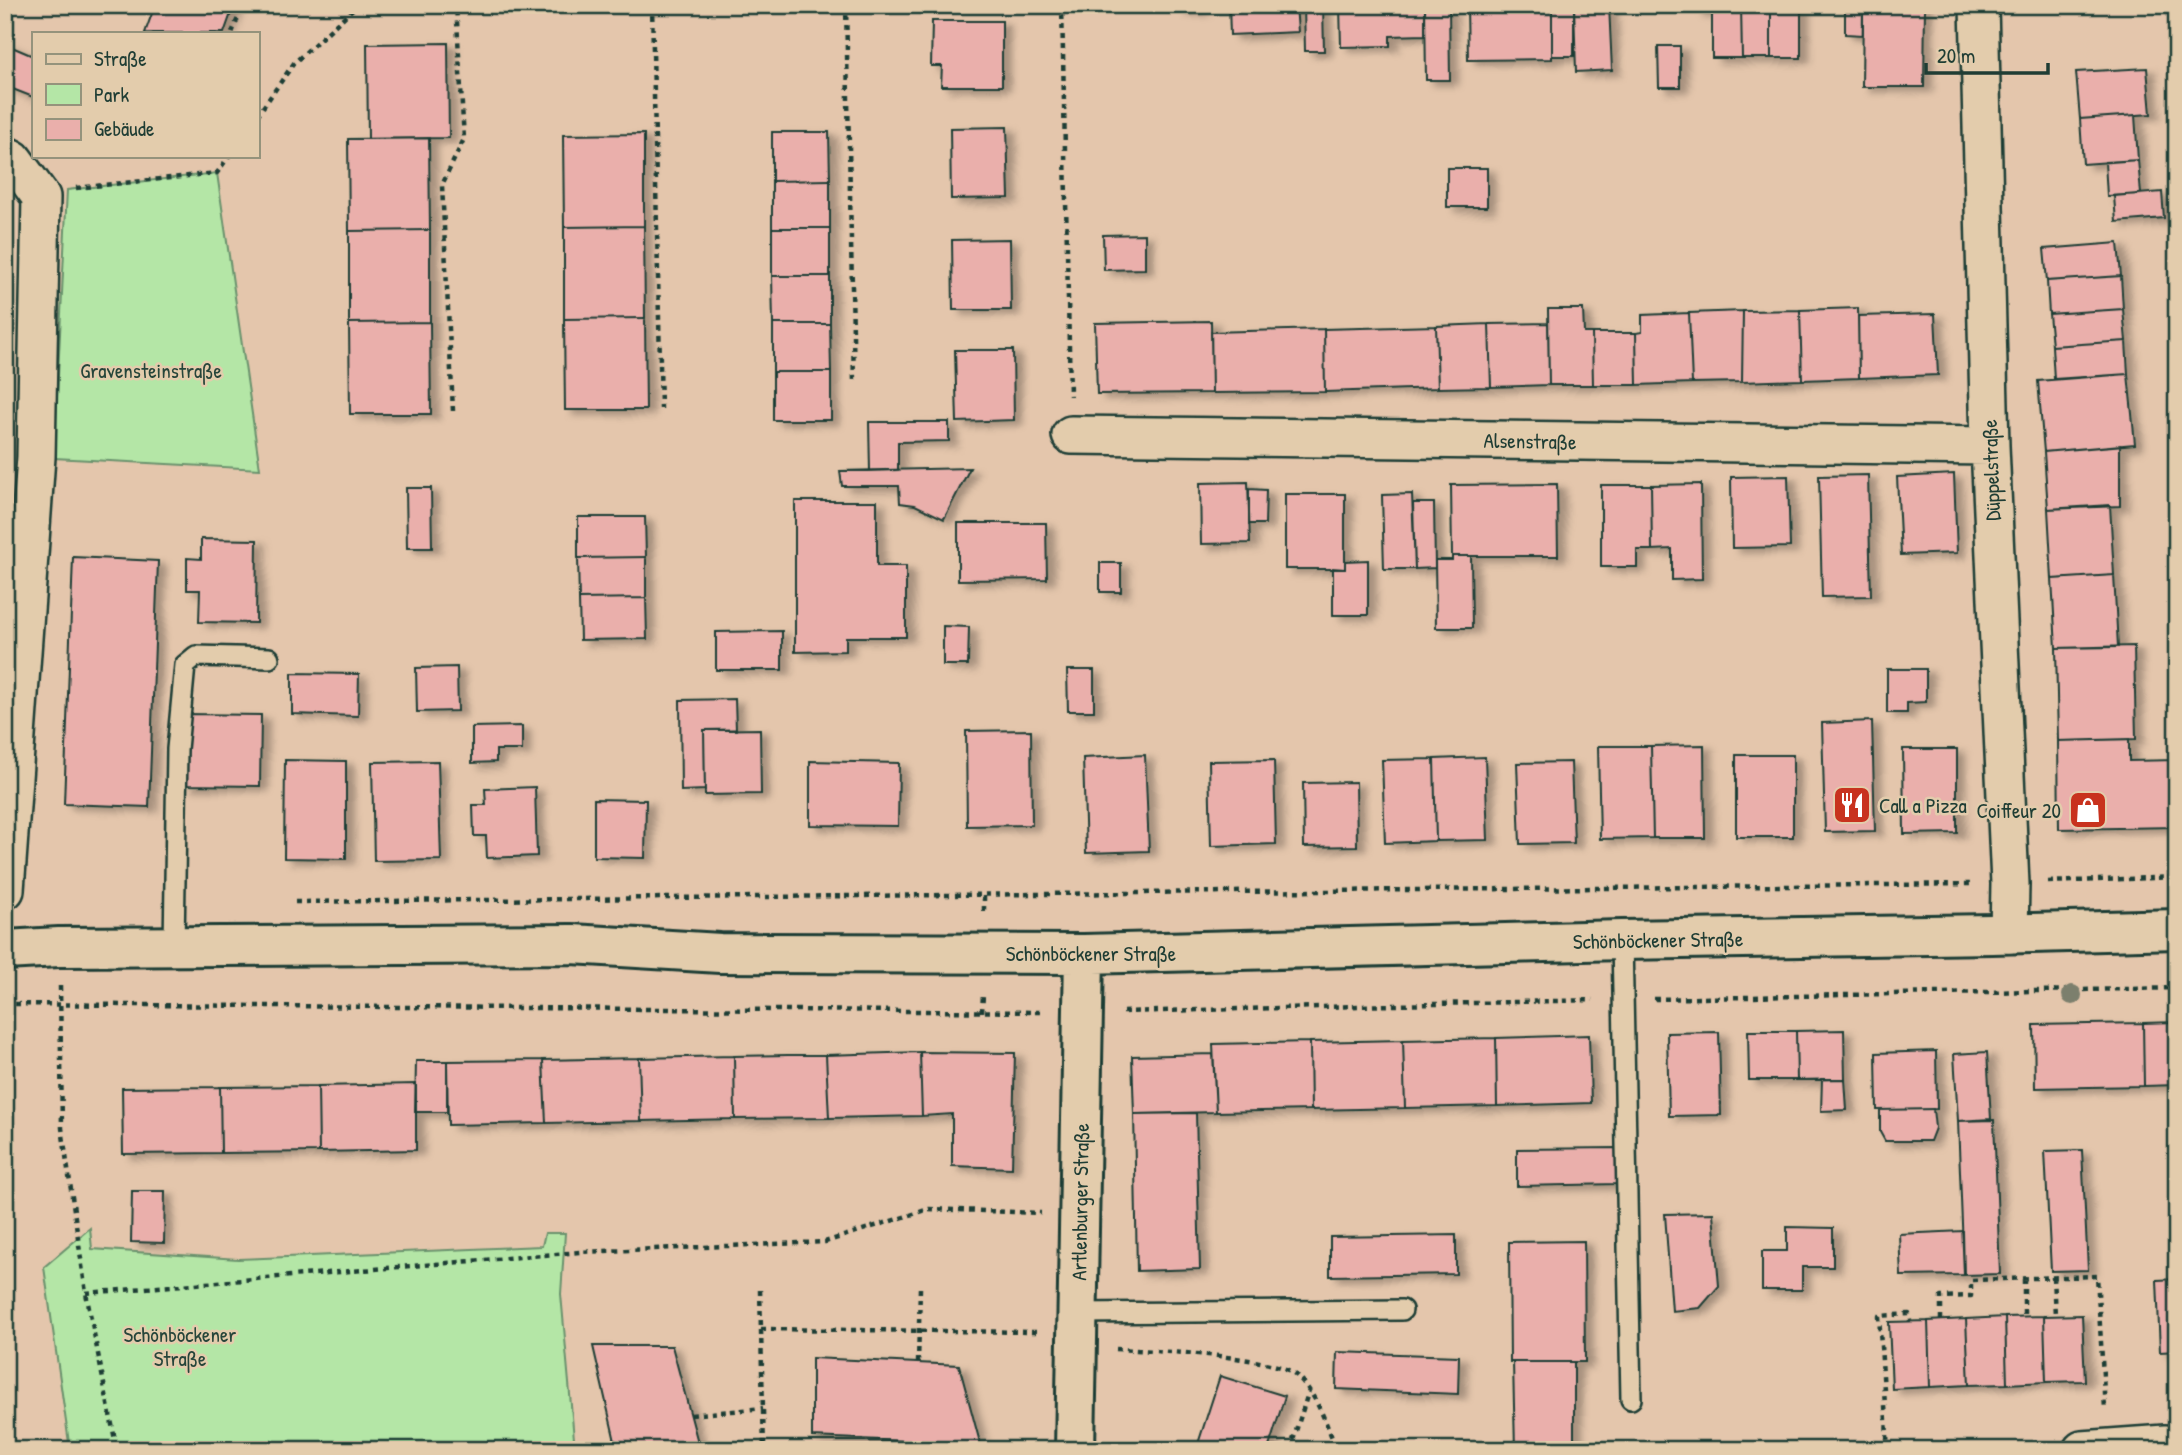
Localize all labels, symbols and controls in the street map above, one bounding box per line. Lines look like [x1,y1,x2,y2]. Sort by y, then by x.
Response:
legend [32,32,259,158]
scale bar [1926,32,2049,76]
text: 20 m [1937,41,1975,70]
text: Straße [94,44,147,73]
text: Park [94,80,129,109]
text: Gebäude [94,114,154,143]
park label: Gravensteinstraße [80,356,222,385]
street label: Düppelstraße [1975,419,2007,521]
street label: Alsenstraße [1483,426,1577,456]
restaurant icon: Call a Pizza [1831,784,1873,826]
shop icon: Coiffeur 20 [2067,789,2109,831]
place label: Call a Pizza [1879,791,1967,820]
place label: Coiffeur 20 [1976,796,2061,825]
street label: Schönböckener Straße [1573,924,1743,956]
street label: Schönböckener Straße [1006,939,1176,968]
street label: Artlenburger Straße [1064,1123,1096,1281]
park label: Schönböckener Straße [124,1320,236,1373]

